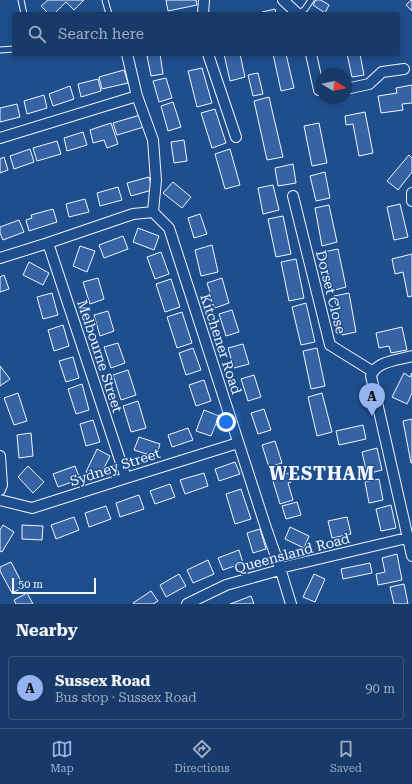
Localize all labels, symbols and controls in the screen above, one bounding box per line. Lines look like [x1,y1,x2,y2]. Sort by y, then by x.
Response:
search box [12,12,400,56]
icon: search [26,23,48,45]
text: Search here [58,25,144,43]
north arrow [316,68,352,104]
street label: Dorset Close [313,249,349,336]
street label: Kitchener Road [197,292,245,396]
street label: Melbourne Street [74,298,126,414]
pin: A [359,383,385,416]
your location [216,412,236,432]
street label: Sydney Street [68,445,162,489]
district label: WESTHAM [269,463,375,484]
street label: Queensland Road [233,530,351,576]
scale bar [12,576,96,595]
text: 50 m [18,578,43,591]
text: Nearby [16,620,78,640]
text: Sussex Road [55,672,150,690]
text: A [25,681,35,696]
text: 90 m [365,681,395,696]
text: Bus stop · Sussex Road [55,690,197,705]
tab: Map [50,738,74,775]
tab: Directions [174,738,230,775]
tab: Saved [330,738,362,775]

